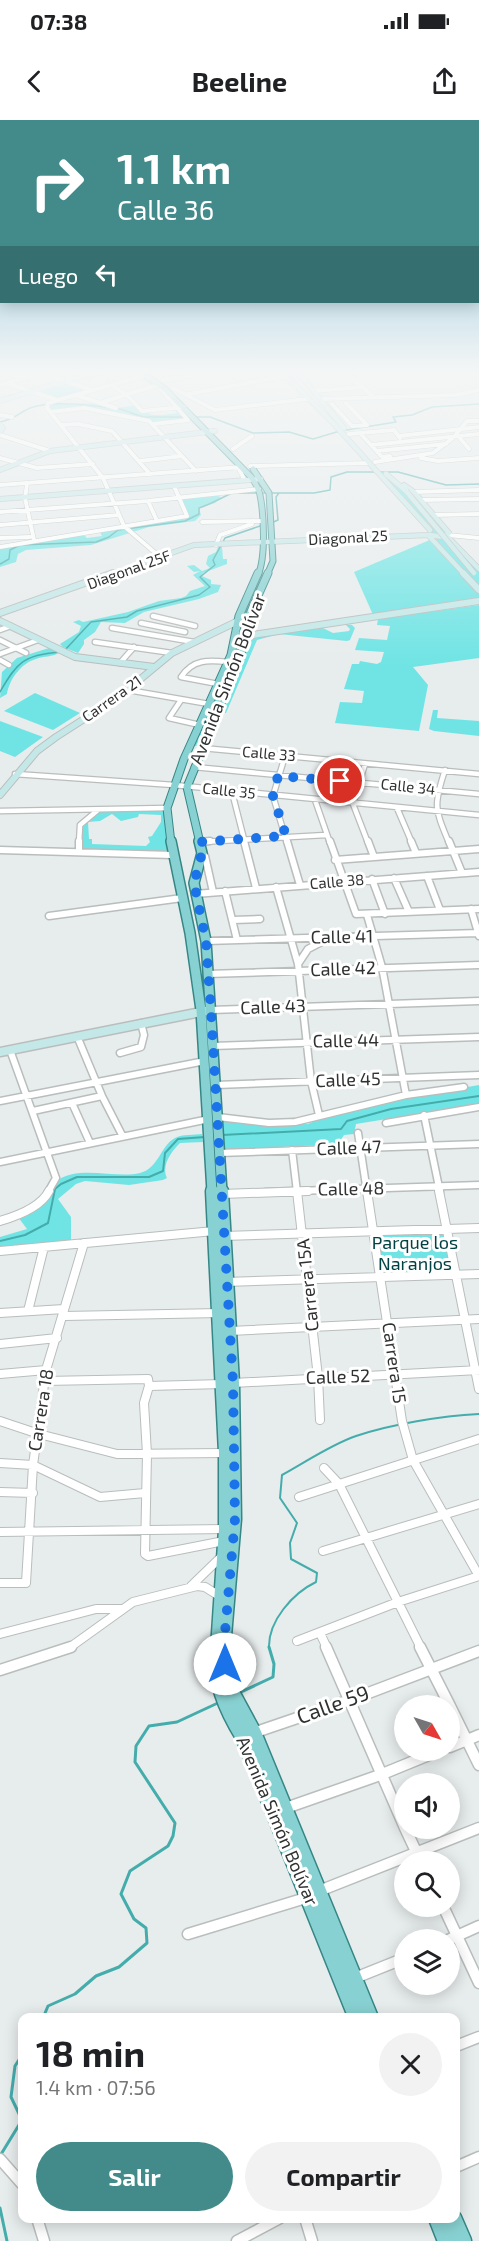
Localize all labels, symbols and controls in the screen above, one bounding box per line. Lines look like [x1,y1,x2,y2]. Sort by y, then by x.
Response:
text: 07:38 [30,8,87,34]
icon: back [18,65,51,98]
text: Beeline [192,65,287,97]
icon: share [428,65,461,98]
text: 1.1 km [117,142,231,192]
icon: right [18,144,96,222]
text: Calle 36 [117,193,214,225]
icon: left [90,258,123,291]
text: Luego [18,262,78,288]
street label: Diagonal 25 [308,526,388,548]
street label: Diagonal 25F [84,546,173,593]
street label: Avenida Simón Bolívar [184,590,270,767]
street label: Carrera 21 [78,671,145,725]
street label: Calle 33 [242,742,297,764]
pin [314,755,365,806]
icon: arrive [323,764,356,797]
street label: Calle 34 [380,774,436,798]
street label: Calle 35 [202,778,257,802]
street label: Calle 38 [309,870,365,892]
street label: Calle 41 [310,924,374,948]
street label: Calle 42 [310,956,376,980]
street label: Calle 43 [240,994,306,1018]
street label: Calle 44 [312,1028,379,1052]
street label: Calle 45 [315,1067,381,1091]
street label: Calle 47 [316,1135,382,1159]
street label: Calle 48 [318,1176,384,1200]
park label: Parque los Naranjos [372,1231,458,1274]
street label: Carrera 15A [291,1237,323,1333]
street label: Carrera 15 [378,1321,412,1405]
street label: Calle 52 [305,1364,370,1388]
street label: Carrera 18 [23,1367,57,1453]
position arrow [193,1632,257,1696]
street label: Calle 59 [293,1679,372,1728]
north arrow [394,1695,460,1761]
map controls [394,1695,460,1995]
street label: Avenida Simón Bolívar [232,1733,324,1909]
button: sound [394,1773,460,1839]
button: search [394,1851,460,1917]
button: layers [394,1929,460,1995]
text: 18 min [36,2031,145,2074]
button: close [379,2033,442,2096]
text: 1.4 km · 07:56 [36,2075,156,2099]
button: Salir [36,2142,233,2211]
button: Compartir [245,2142,442,2211]

